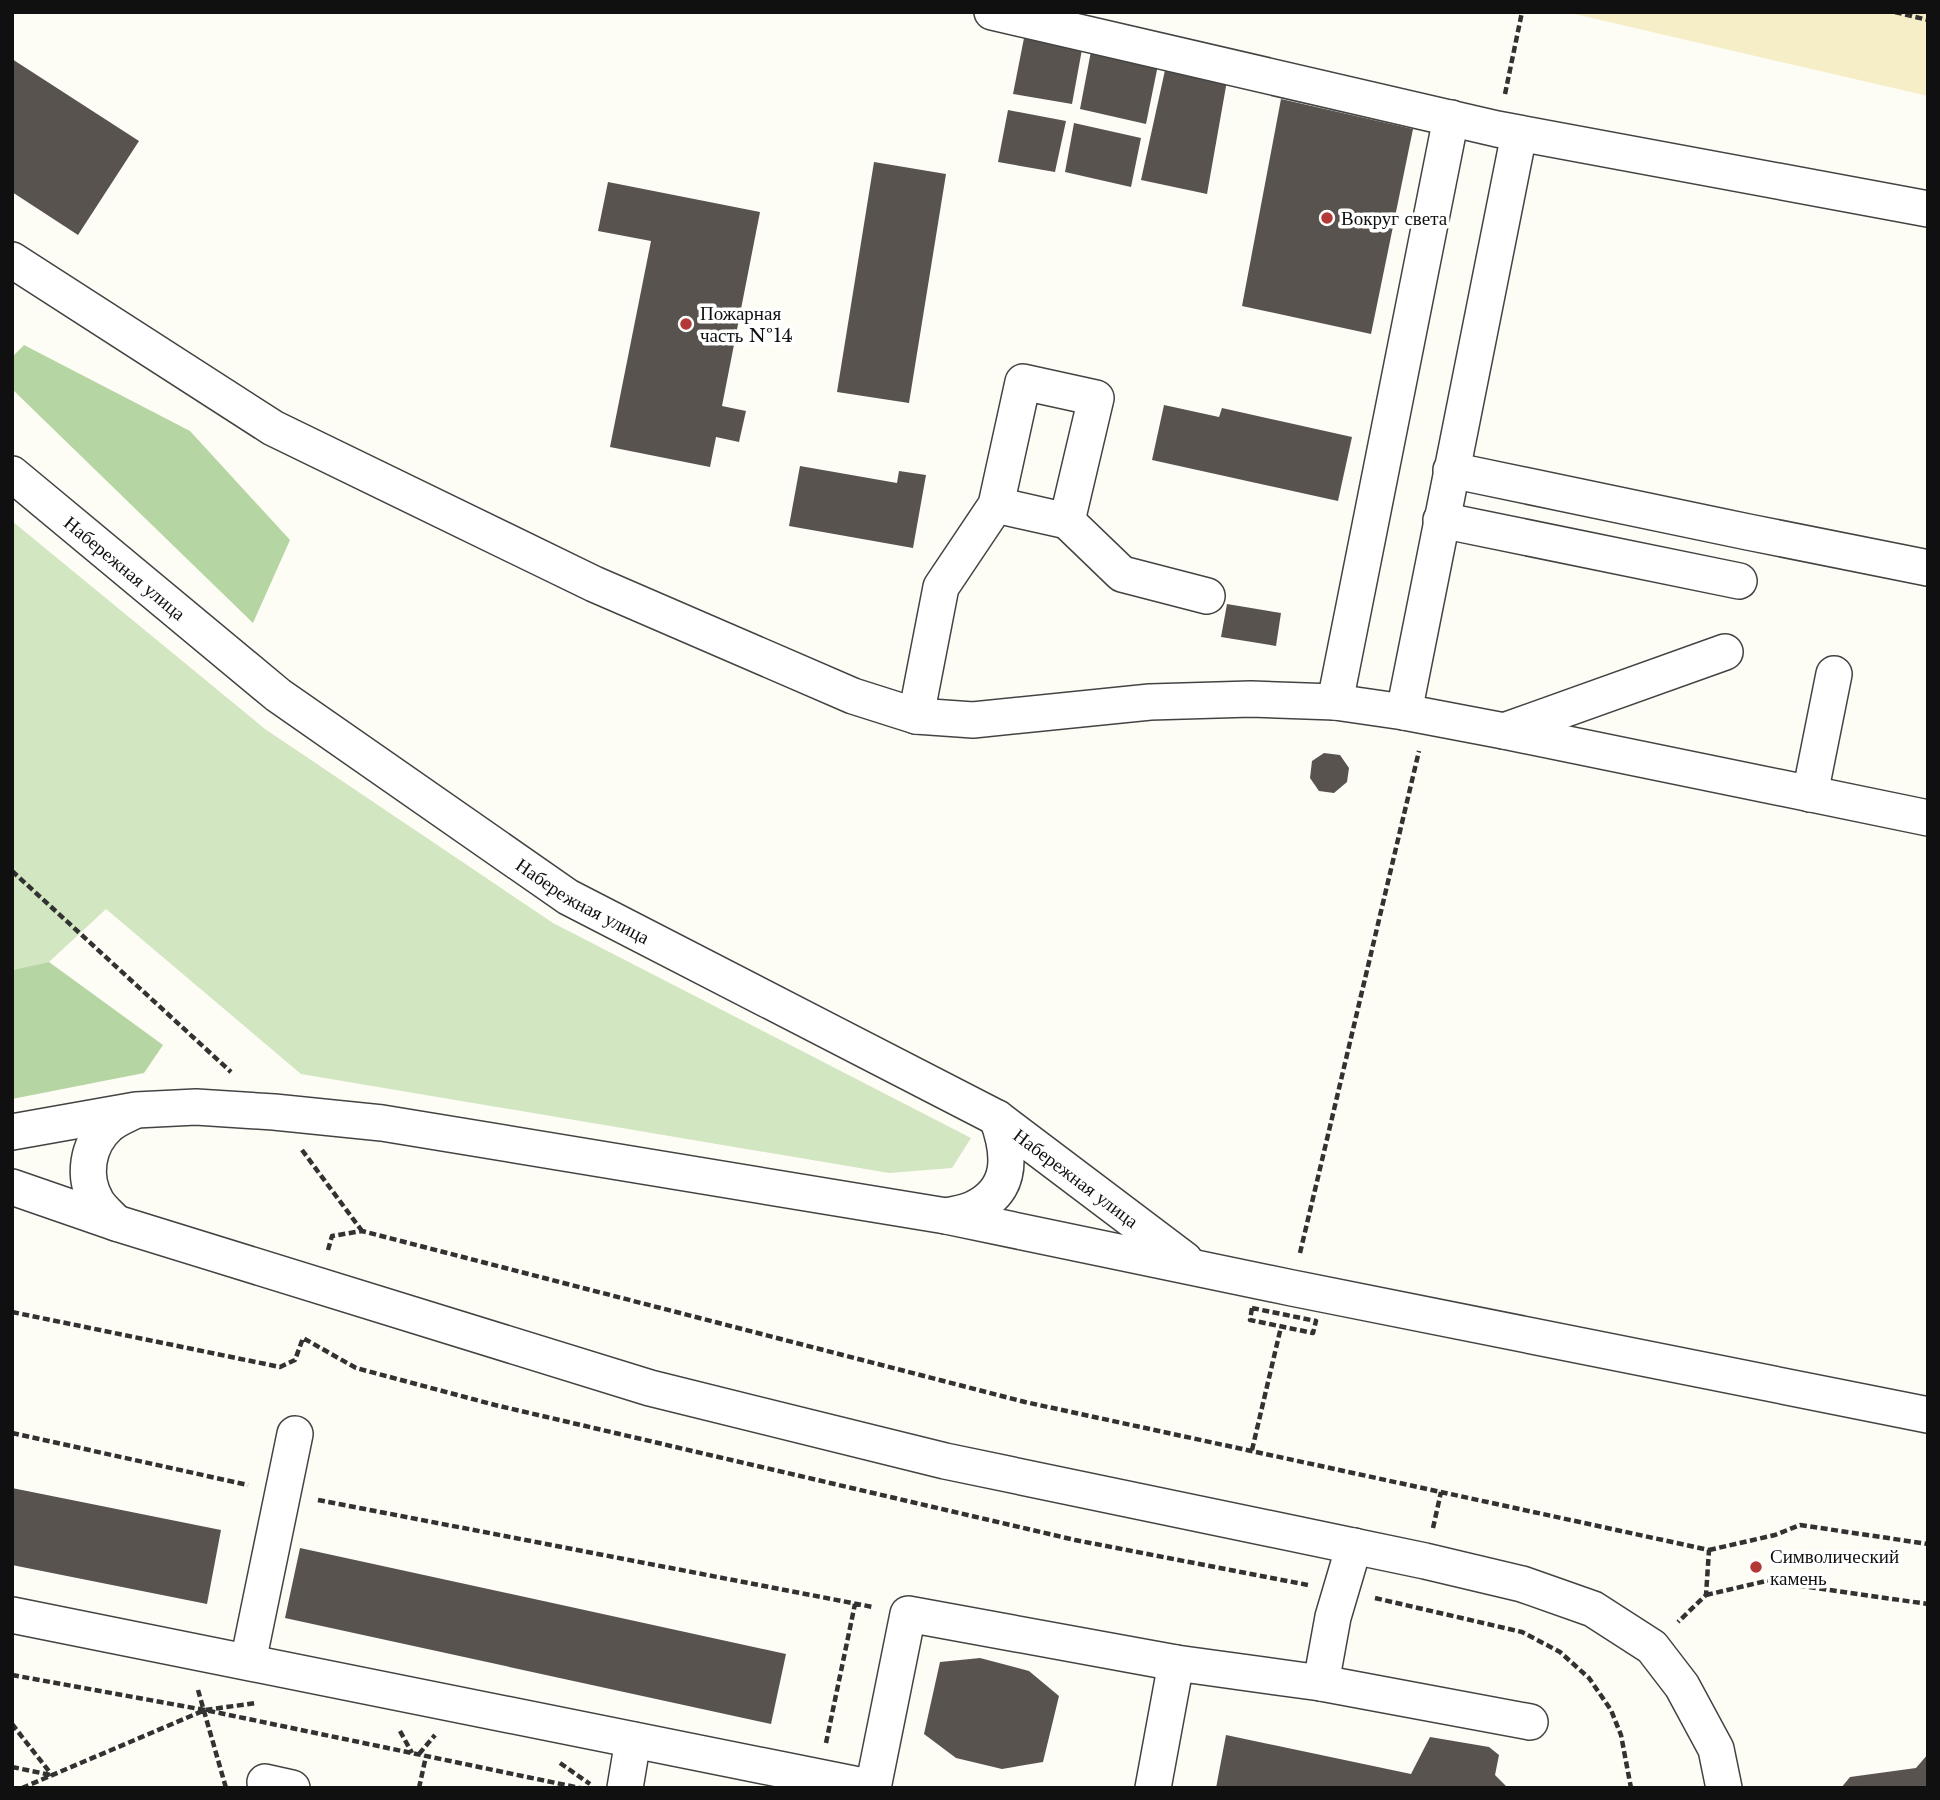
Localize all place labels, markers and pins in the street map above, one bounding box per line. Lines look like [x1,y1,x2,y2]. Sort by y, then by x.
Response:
place label: Вокруг света [1341,207,1448,230]
marker: Вокруг света [1319,210,1335,226]
place label: Пожарная часть №14 [700,302,793,347]
marker: Пожарная часть №14 [678,316,694,332]
place label: Символический камень [1770,1545,1899,1590]
marker: Символический камень [1748,1559,1764,1575]

